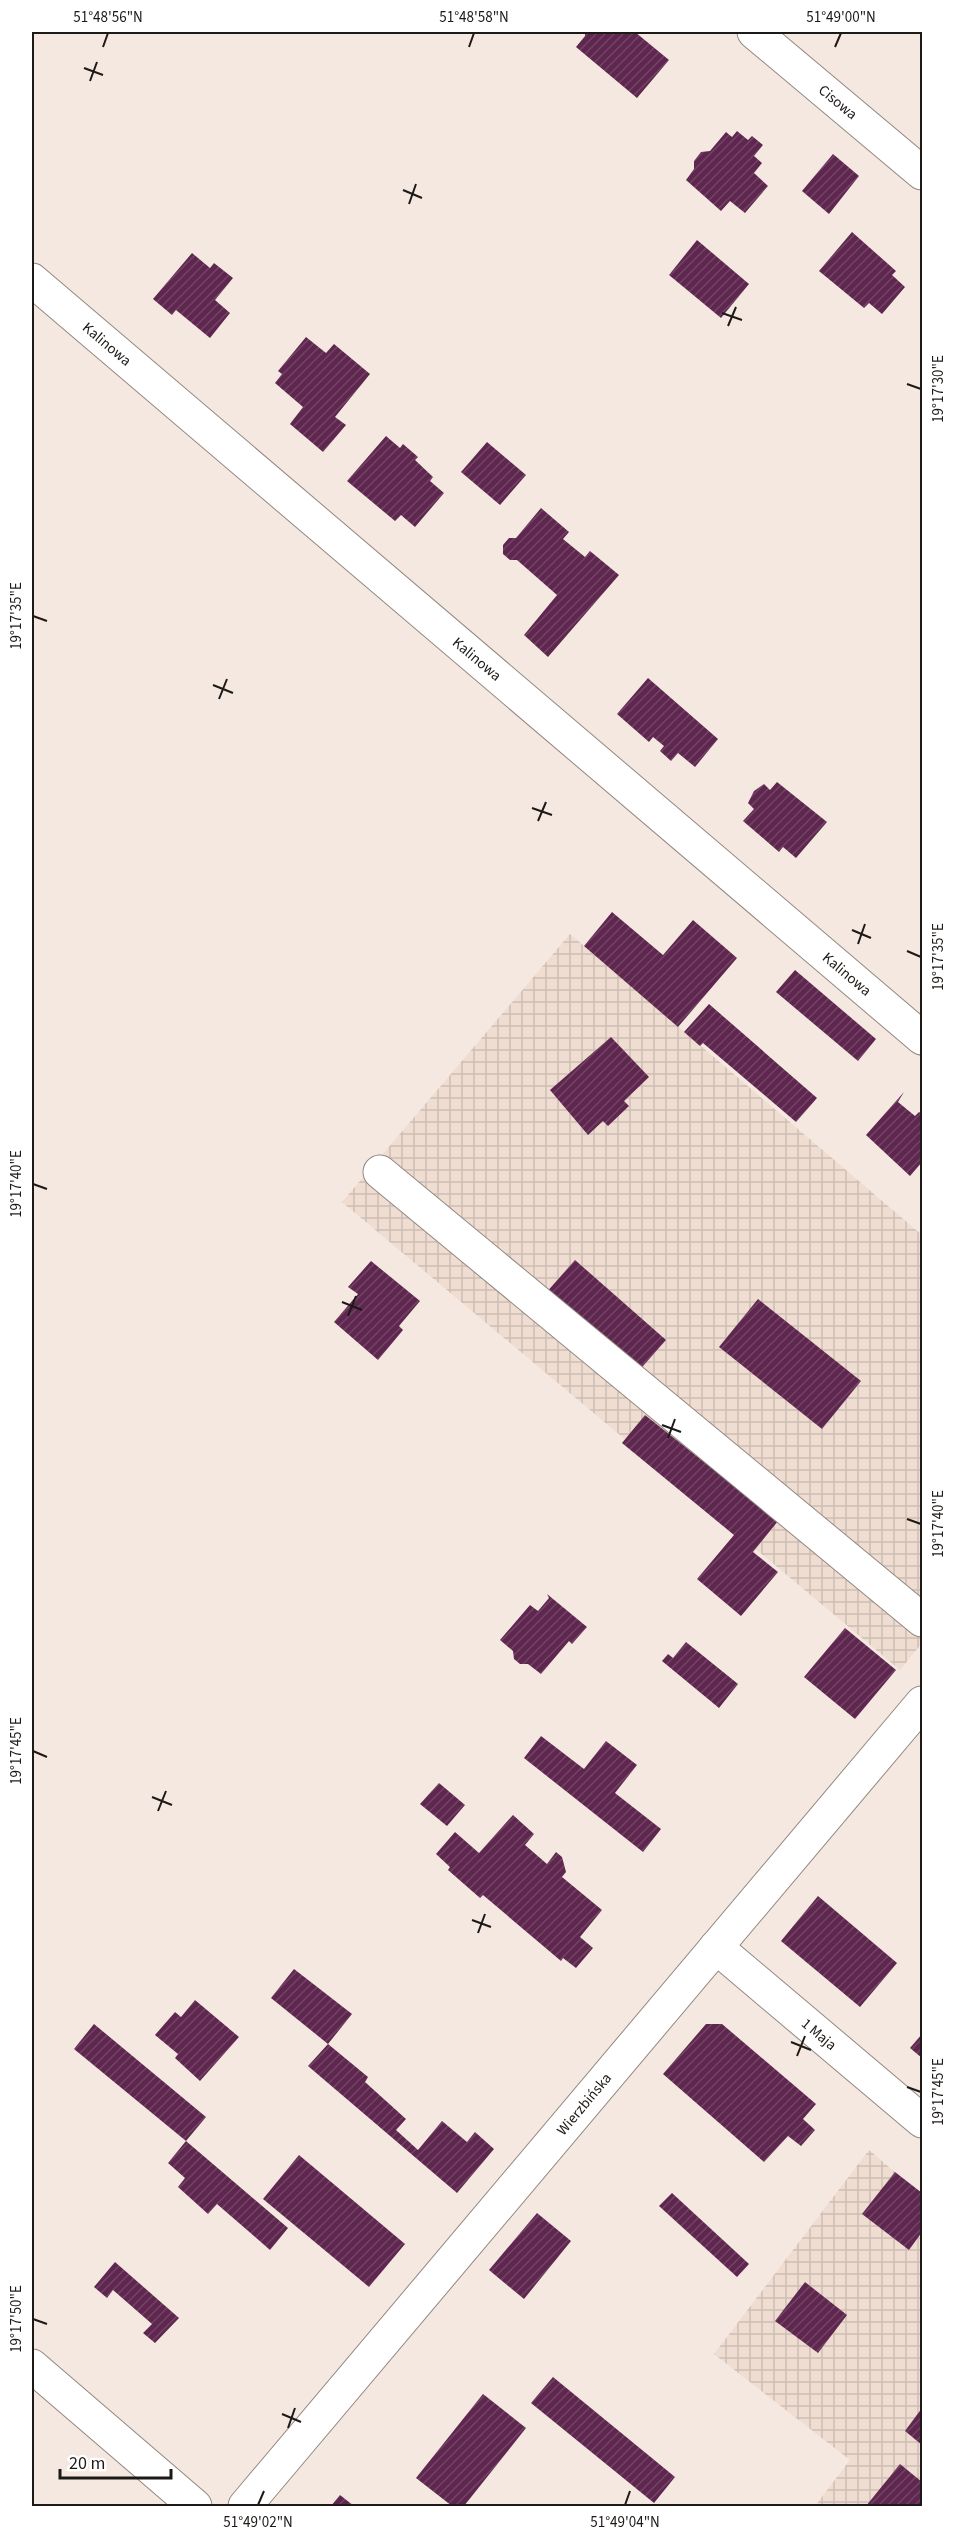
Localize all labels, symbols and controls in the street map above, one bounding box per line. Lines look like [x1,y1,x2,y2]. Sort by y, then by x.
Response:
text: 51°48'56"N [73,7,143,28]
text: 51°48'58"N [439,7,509,28]
text: 51°49'00"N [806,7,876,28]
street label: Cisowa [814,80,862,125]
street label: Kalinowa [78,318,136,371]
text: 19°17'30"E [928,355,949,423]
text: 19°17'35"E [6,582,27,650]
street label: Kalinowa [448,633,506,686]
text: 19°17'35"E [928,923,949,991]
street label: Kalinowa [818,948,876,1001]
text: 19°17'40"E [6,1150,27,1218]
text: 19°17'40"E [928,1490,949,1558]
text: 19°17'45"E [6,1717,27,1785]
street label: 1 Maja [797,2013,841,2055]
text: 19°17'45"E [928,2058,949,2126]
street label: Wierzbińska [552,2069,617,2140]
text: 19°17'50"E [6,2285,27,2353]
scale bar [60,2442,171,2480]
text: 20 m [69,2451,105,2476]
text: 51°49'02"N [223,2512,293,2533]
text: 51°49'04"N [590,2512,660,2533]

